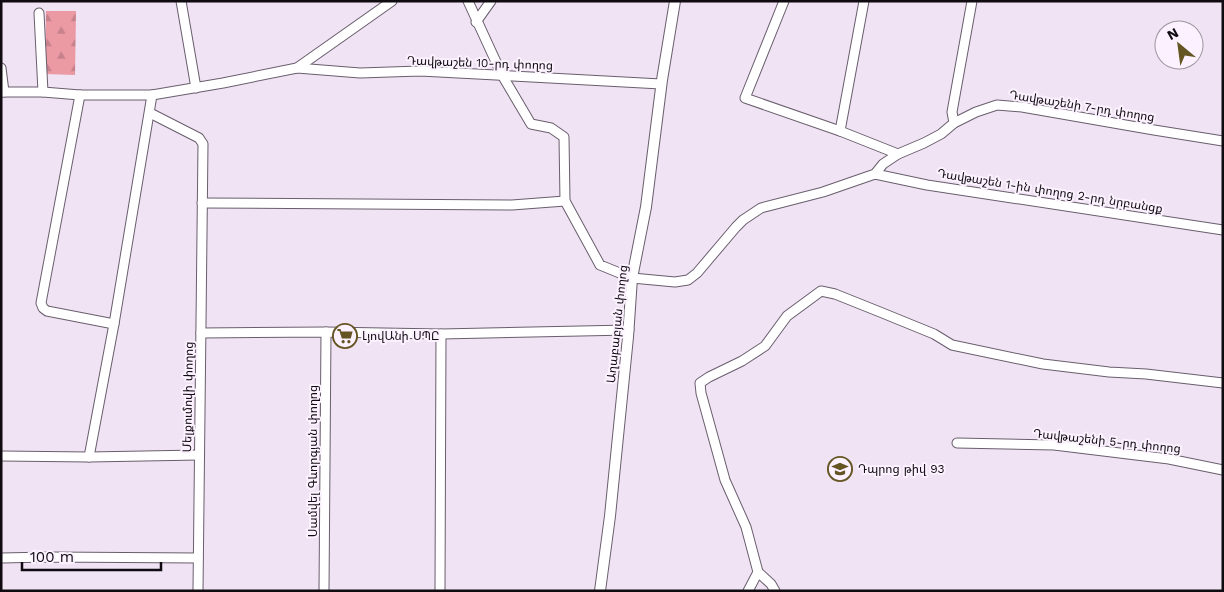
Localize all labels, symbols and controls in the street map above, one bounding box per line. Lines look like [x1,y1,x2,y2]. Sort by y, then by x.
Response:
north arrow [1154,20,1204,70]
text: N [1164,24,1181,43]
street label: Դավթաշեն 10-րդ փողոց [407,53,553,73]
street label: Դավթաշենի 7-րդ փողոց [1008,88,1156,124]
street label: Դավթաշեն 1-ին փողոց 2-րդ նրբանցք [936,166,1164,216]
street label: Աղաբաբյան փողոց [604,264,630,384]
supermarket icon: ԼյովԱնի ՍՊԸ [332,323,358,349]
place label: ԼյովԱնի ՍՊԸ [362,329,439,343]
street label: Մելքումովի փողոց [180,341,196,453]
street label: Սամվել Գևորգյան փողոց [306,385,320,537]
street label: Դավթաշենի 5-րդ փողոց [1032,426,1182,456]
school or university icon: Դպրոց թիվ 93 [827,456,853,482]
place label: Դպրոց թիվ 93 [858,462,944,476]
scale bar [22,540,161,572]
text: 100 m [30,548,74,566]

